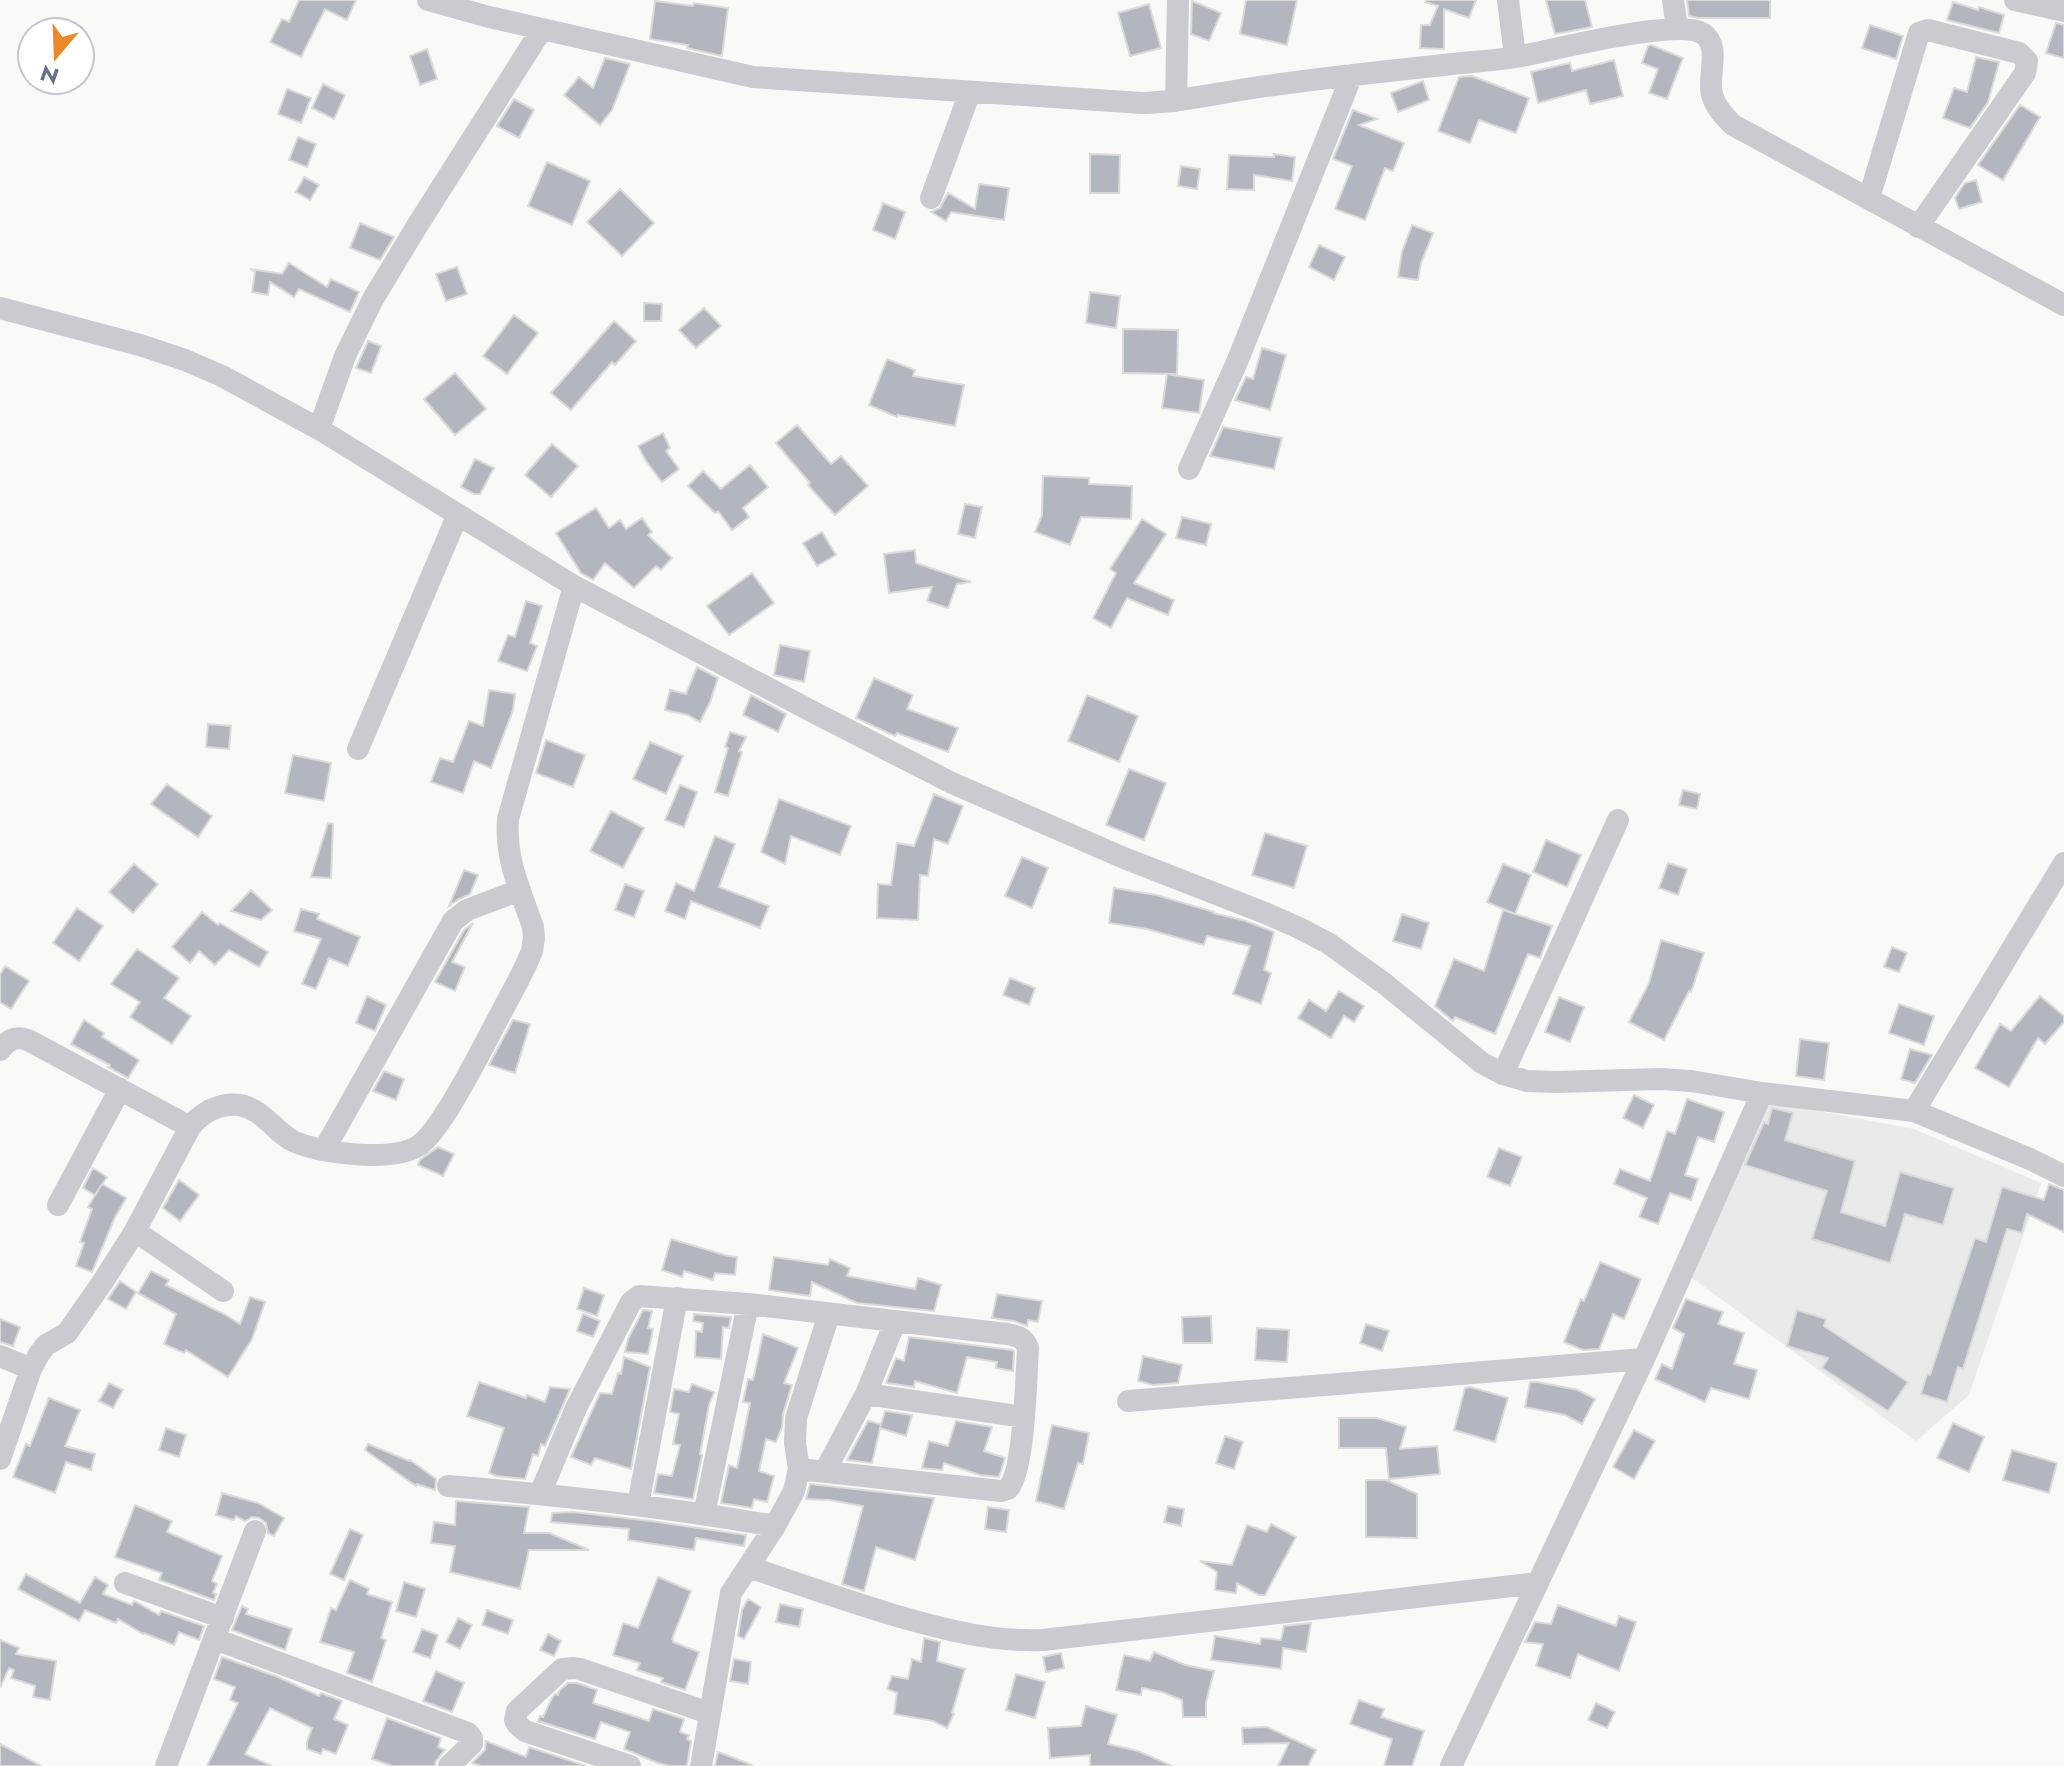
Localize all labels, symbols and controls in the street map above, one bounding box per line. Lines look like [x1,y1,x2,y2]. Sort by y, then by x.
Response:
north arrow [16,16,96,96]
text: N [36,57,63,93]

